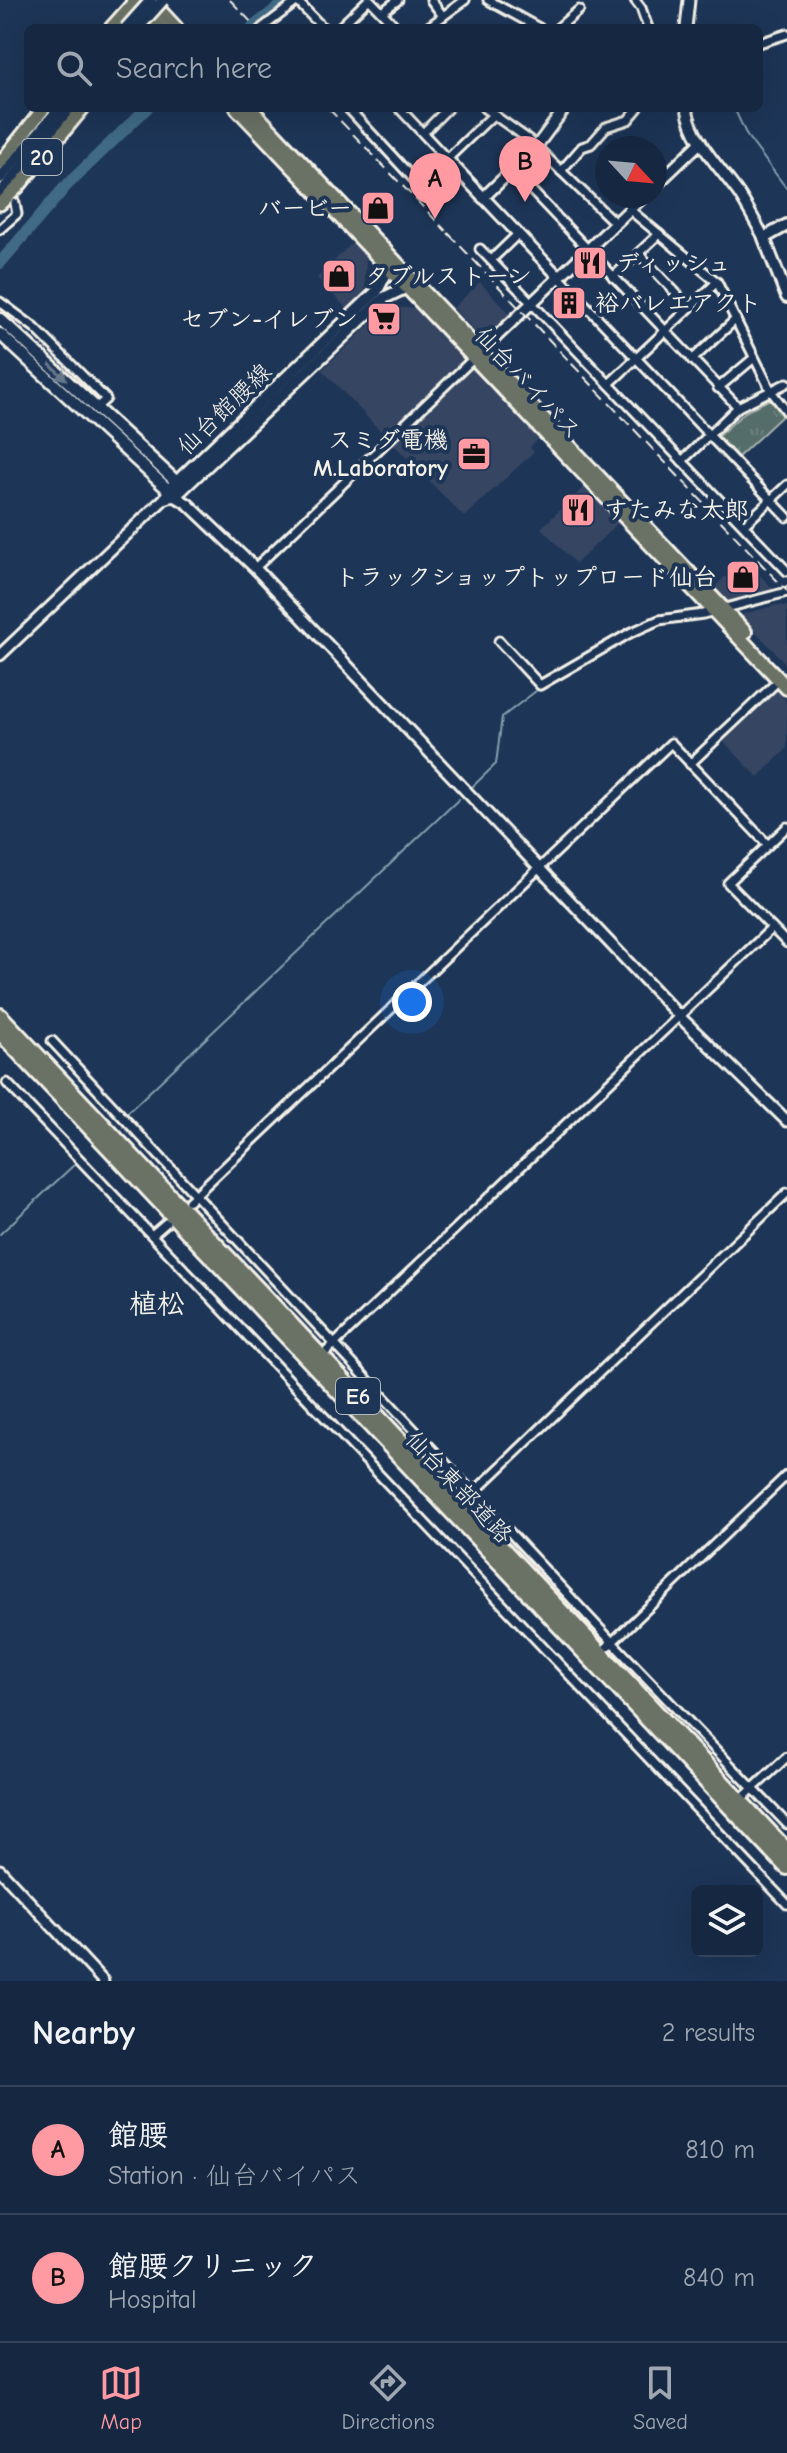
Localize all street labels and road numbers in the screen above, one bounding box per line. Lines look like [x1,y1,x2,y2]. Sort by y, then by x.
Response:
road number: 20 [22,139,62,175]
street label: 仙台バイパス [469,321,587,445]
street label: 仙台館腰線 [171,357,277,461]
road number: E6 [336,1378,380,1414]
street label: 仙台東部道路 [400,1425,518,1549]

